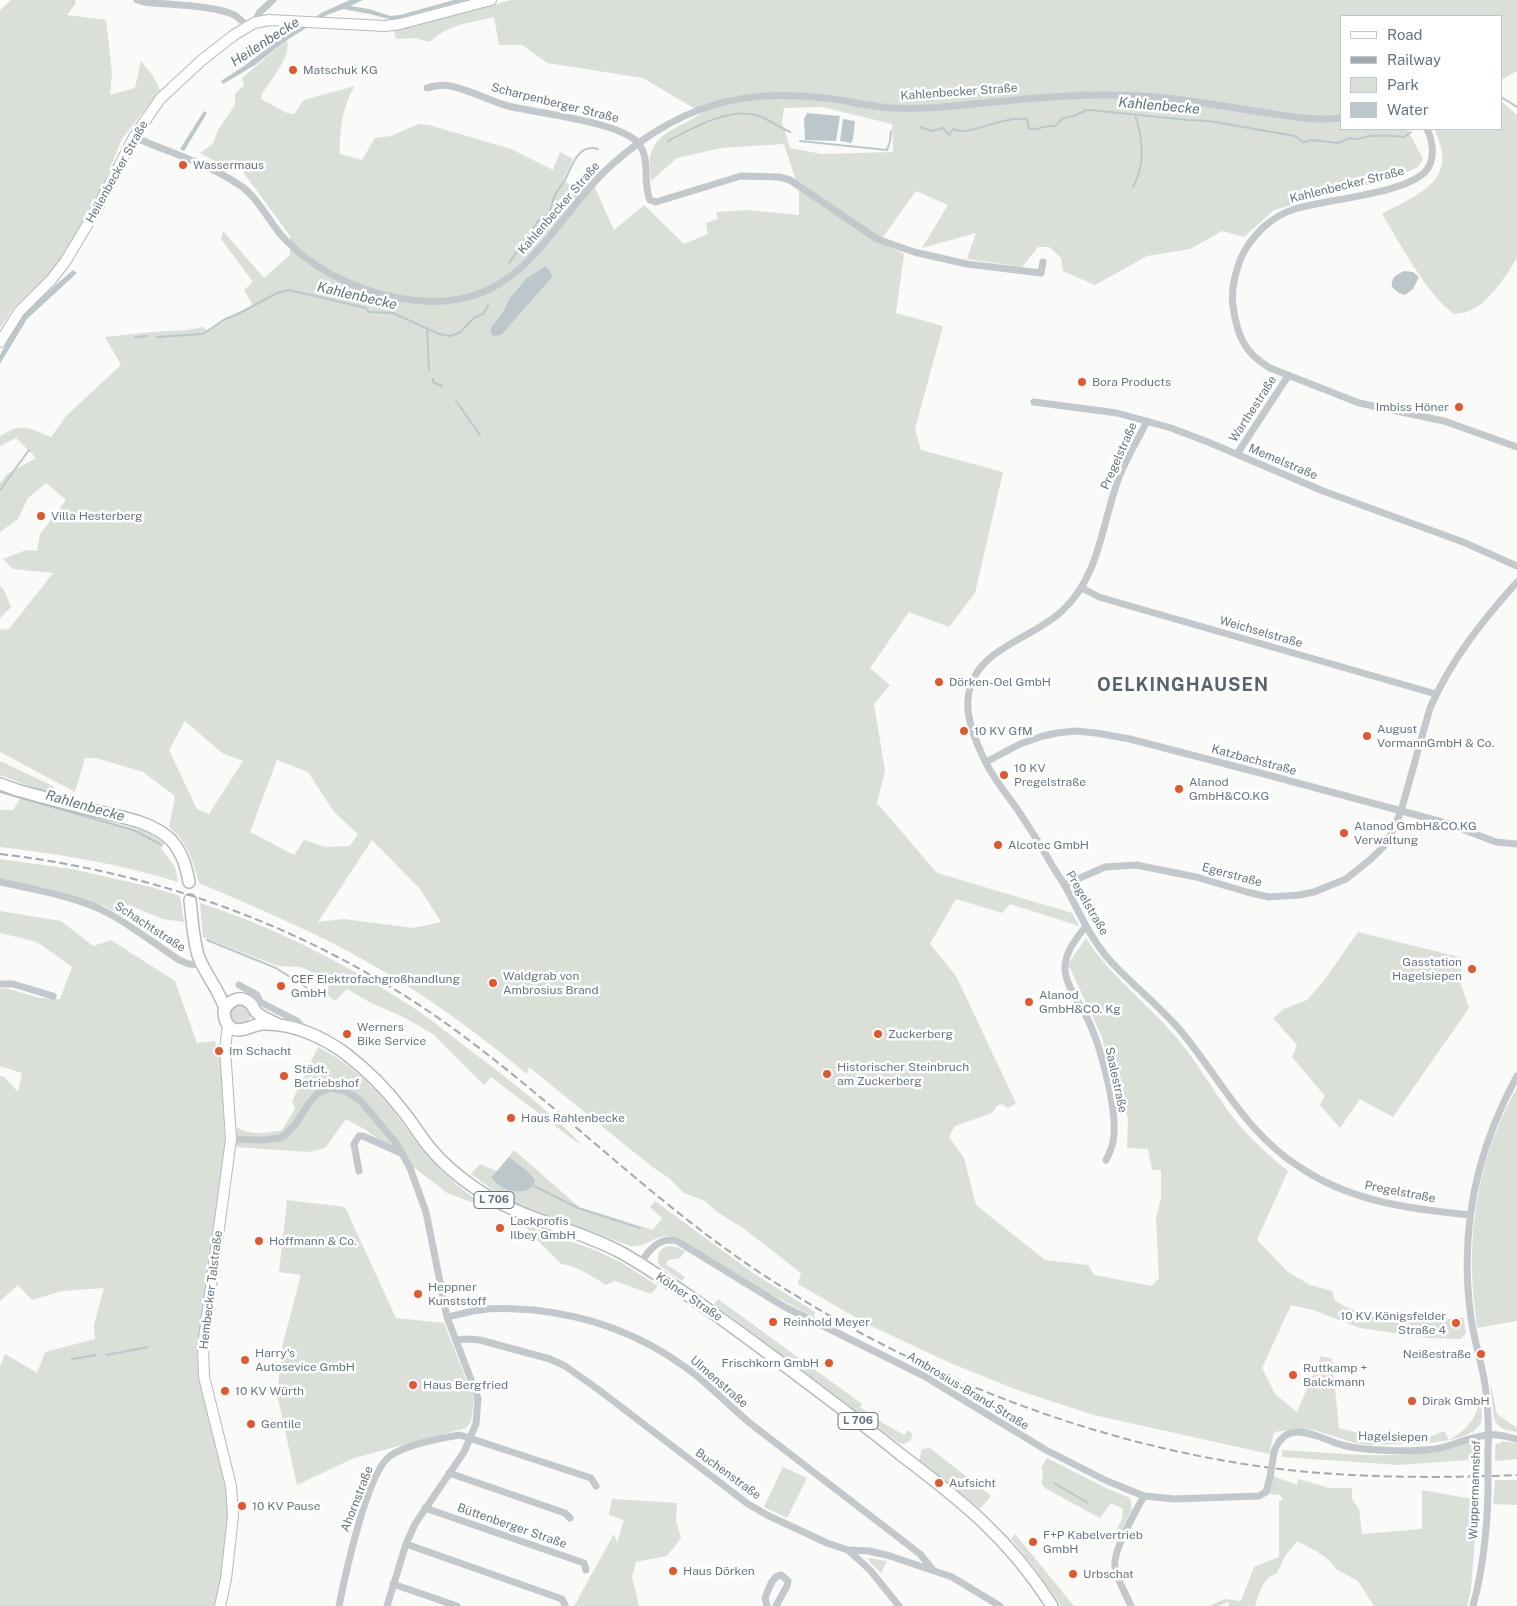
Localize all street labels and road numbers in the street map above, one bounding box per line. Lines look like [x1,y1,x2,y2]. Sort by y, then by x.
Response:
street label: Scharpenberger Straße [490,80,620,126]
street label: Kahlenbecker Straße [900,81,1018,103]
street label: Heilenbecker Straße [83,118,151,226]
street label: Kahlenbecker Straße [515,159,603,257]
street label: Kahlenbecker Straße [1288,164,1406,206]
street label: Warthestraße [1226,373,1280,445]
street label: Pregelstraße [1098,420,1140,492]
street label: Memelstraße [1246,441,1320,483]
street label: Weichselstraße [1218,613,1304,651]
street label: Katzbachstraße [1210,742,1298,778]
street label: Egerstraße [1200,860,1264,890]
street label: Pregelstraße [1063,868,1111,938]
street label: Schachtstraße [112,899,188,955]
street label: Saalestraße [1102,1046,1130,1114]
street label: Pregelstraße [1363,1178,1437,1206]
road number: L 706 [474,1192,514,1208]
street label: Hembecker Talstraße [197,1230,225,1350]
street label: Kölner Straße [653,1270,725,1324]
street label: Ambrosius-Brand-Straße [905,1349,1031,1433]
street label: Ulmenstraße [687,1353,751,1411]
road number: L 706 [838,1412,878,1430]
street label: Hagelsiepen [1358,1429,1428,1445]
street label: Wuppermannshof [1466,1440,1484,1540]
street label: Buchenstraße [692,1445,764,1503]
street label: Ahornstraße [338,1464,376,1534]
street label: Büttenberger Straße [455,1500,569,1552]

